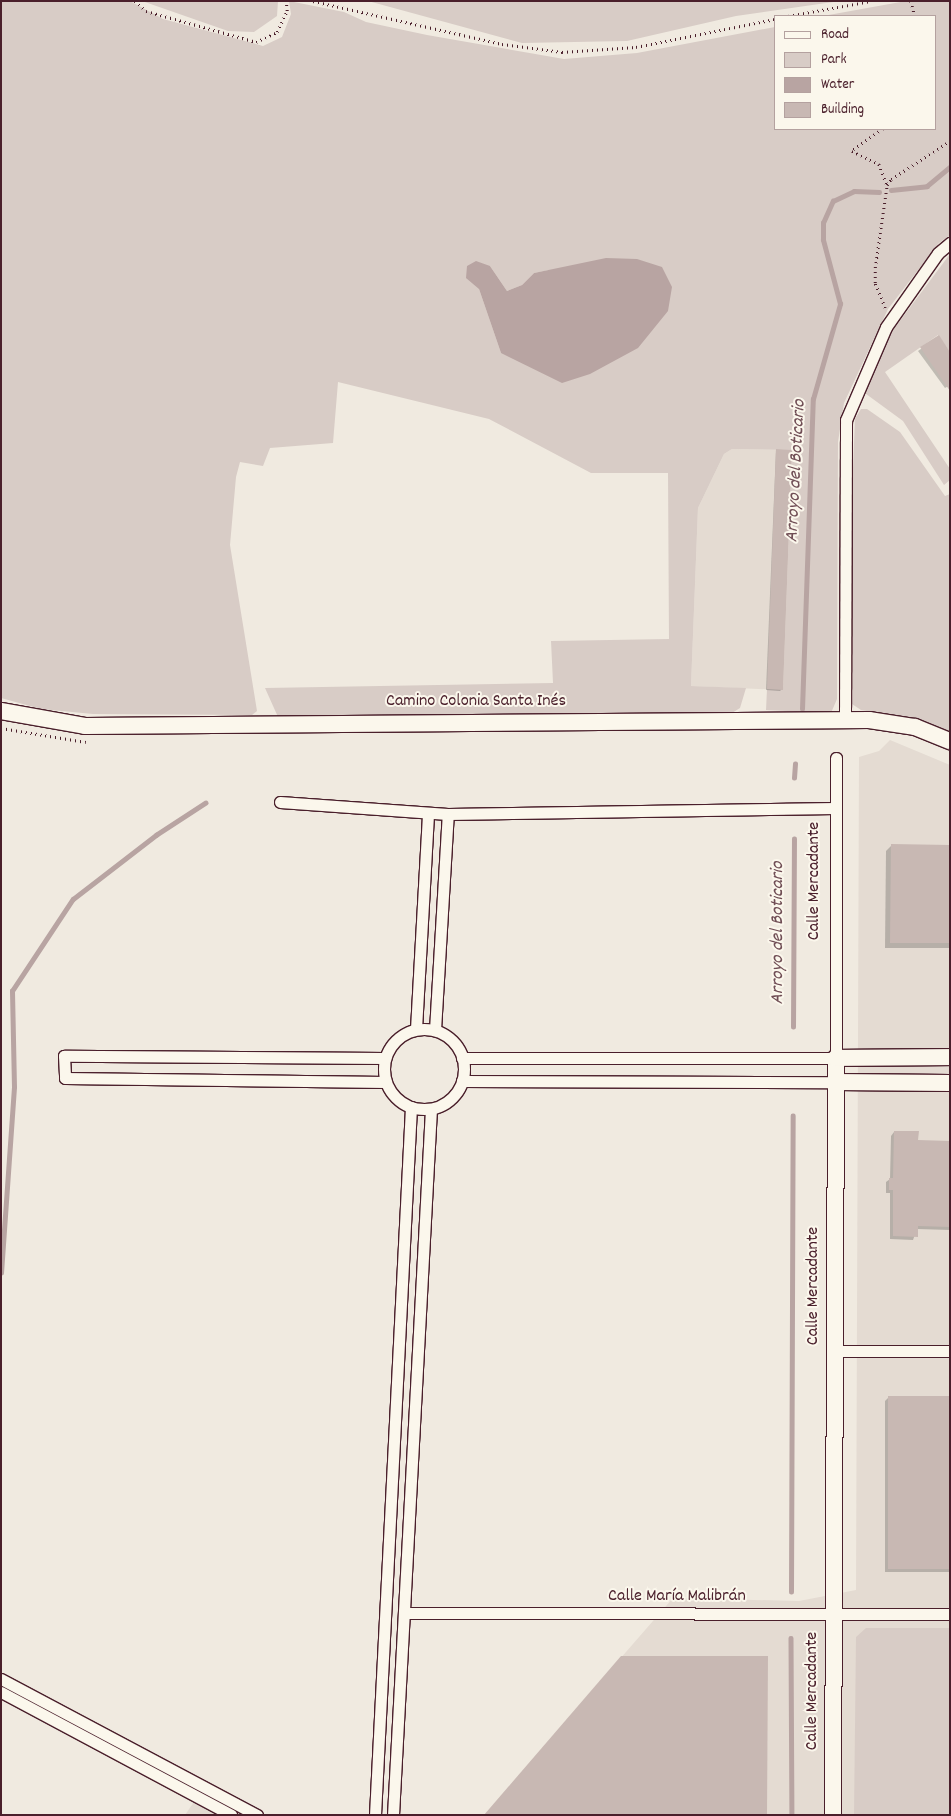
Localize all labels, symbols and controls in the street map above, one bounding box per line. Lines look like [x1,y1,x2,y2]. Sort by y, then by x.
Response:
legend [774,15,936,130]
text: Road [821,24,849,46]
text: Park [821,49,847,71]
text: Water [821,74,854,96]
text: Building [821,99,864,121]
water label: Arroyo del Boticario [782,399,812,543]
street label: Camino Colonia Santa Inés [386,691,566,713]
street label: Calle Mercadante [804,822,826,940]
water label: Arroyo del Boticario [768,861,790,1005]
street label: Calle Mercadante [803,1227,825,1345]
street label: Calle María Malibrán [608,1586,746,1608]
street label: Calle Mercadante [802,1632,824,1750]

